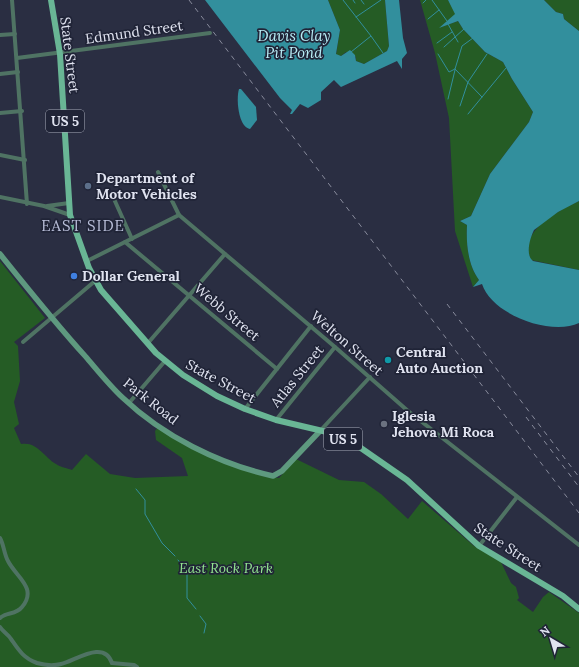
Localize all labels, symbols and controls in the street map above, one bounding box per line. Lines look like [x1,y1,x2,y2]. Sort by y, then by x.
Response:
street label: State Street [56,16,84,95]
street label: Edmund Street [84,16,184,48]
water label: Davis Clay Pit Pond [258,26,330,62]
road number: US 5 [46,110,84,132]
place label: Department of Motor Vehicles [96,169,197,203]
marker: Department of Motor Vehicles [83,181,93,191]
district label: EAST SIDE [41,216,125,235]
place label: Dollar General [82,267,181,285]
marker: Dollar General [69,271,79,281]
street label: Webb Street [190,279,264,345]
street label: Welton Street [307,307,387,380]
street label: Atlas Street [266,341,328,412]
place label: Central Auto Auction [396,343,483,377]
street label: State Street [183,355,260,407]
marker: Central Auto Auction [383,355,393,365]
street label: Park Road [120,374,182,428]
place label: Iglesia Jehova Mi Roca [392,407,495,441]
marker: Iglesia Jehova Mi Roca [379,419,389,429]
road number: US 5 [324,428,362,450]
street label: State Street [471,519,546,576]
park label: East Rock Park [179,559,273,577]
north arrow [531,619,571,659]
text: N [537,623,553,639]

